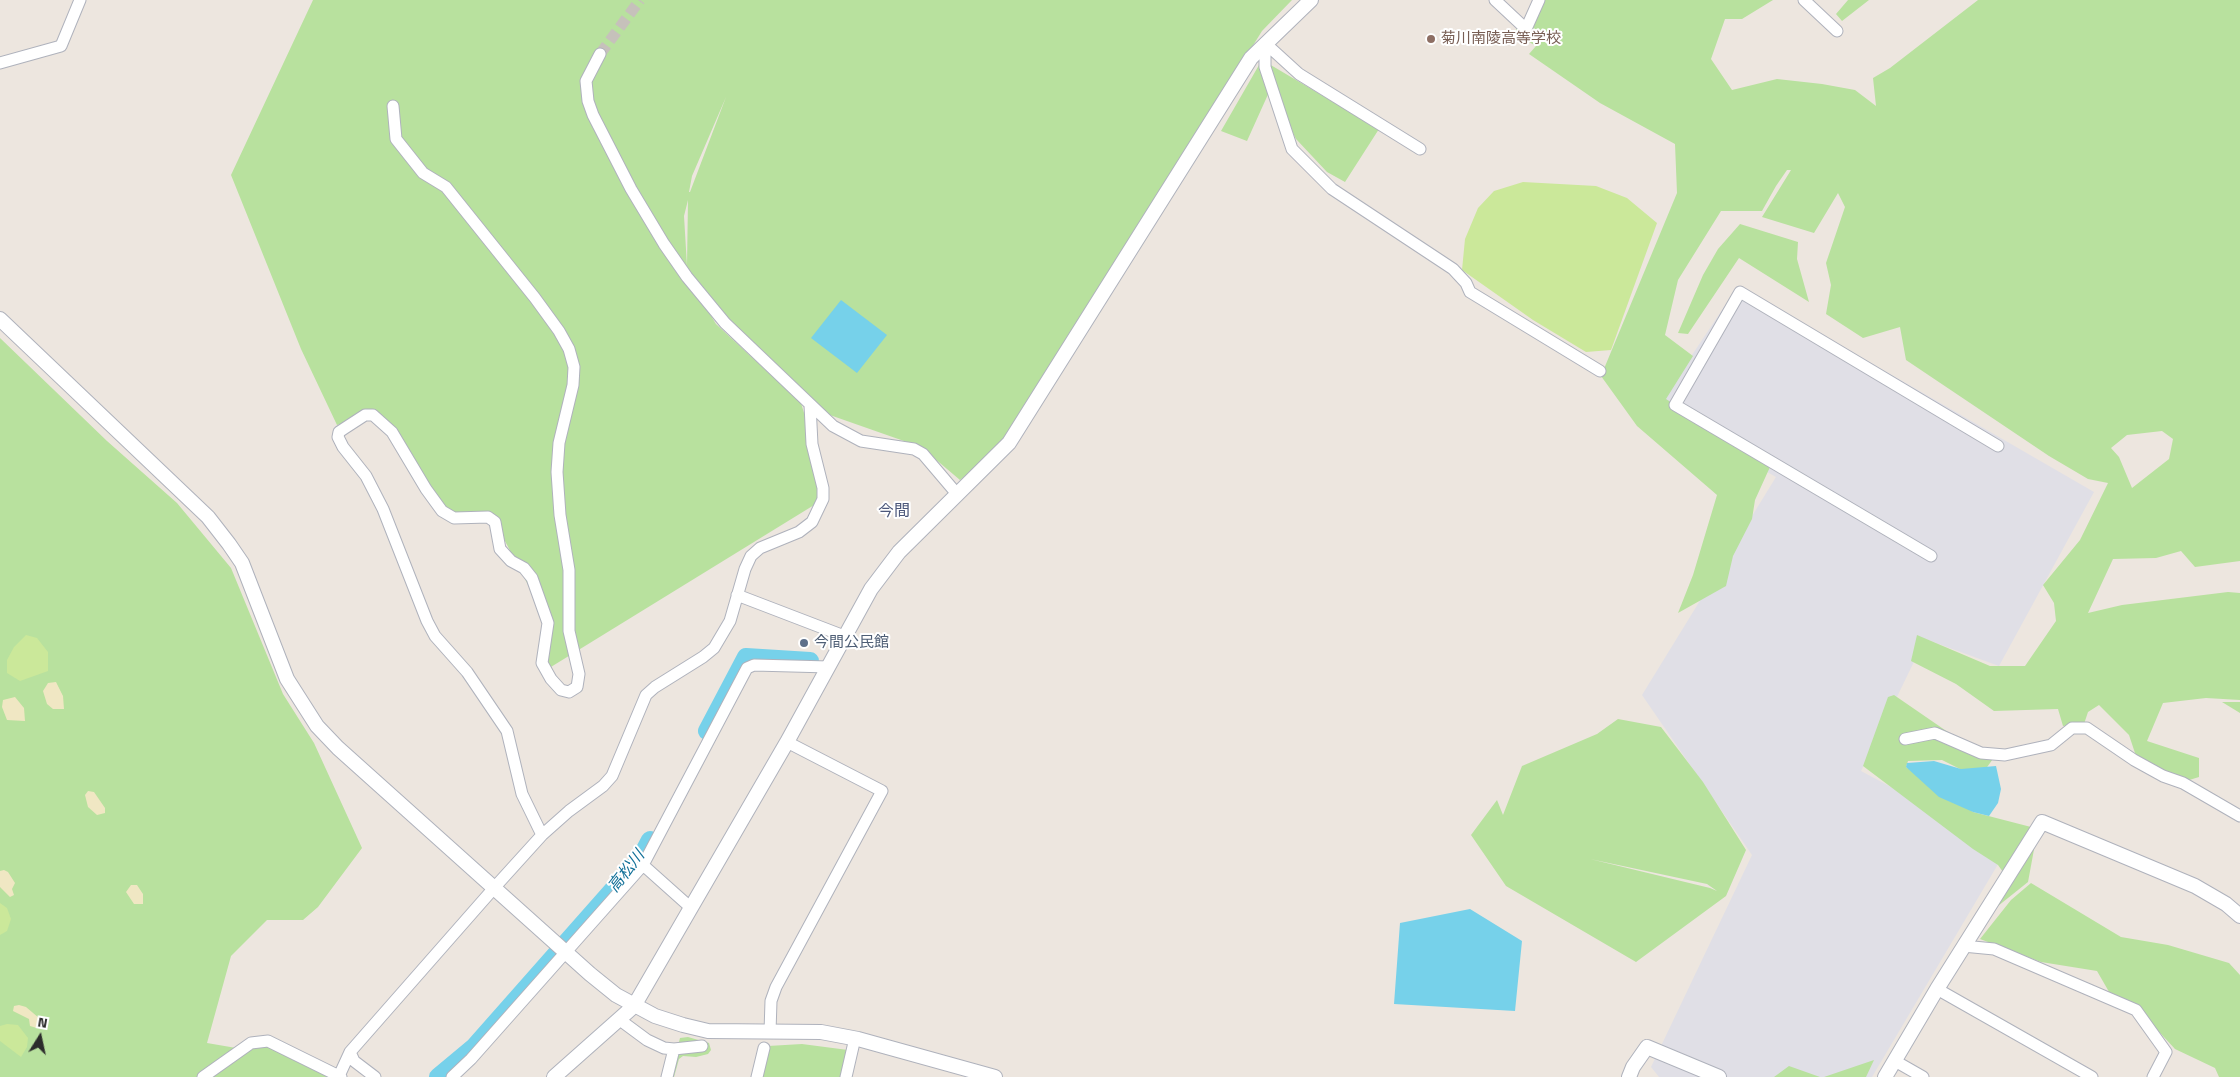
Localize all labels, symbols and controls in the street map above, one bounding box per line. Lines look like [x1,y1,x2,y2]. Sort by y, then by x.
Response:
place label: 菊川南陵高等学校 [1441,30,1561,48]
marker: 菊川南陵高等学校 [1425,33,1437,45]
district label: 今間 [878,502,910,522]
place label: 今間公民館 [814,634,889,652]
marker: 今間公民館 [798,637,810,649]
water label: 高松川 [605,847,649,897]
text: N [36,1011,49,1033]
north arrow [15,1012,65,1062]

